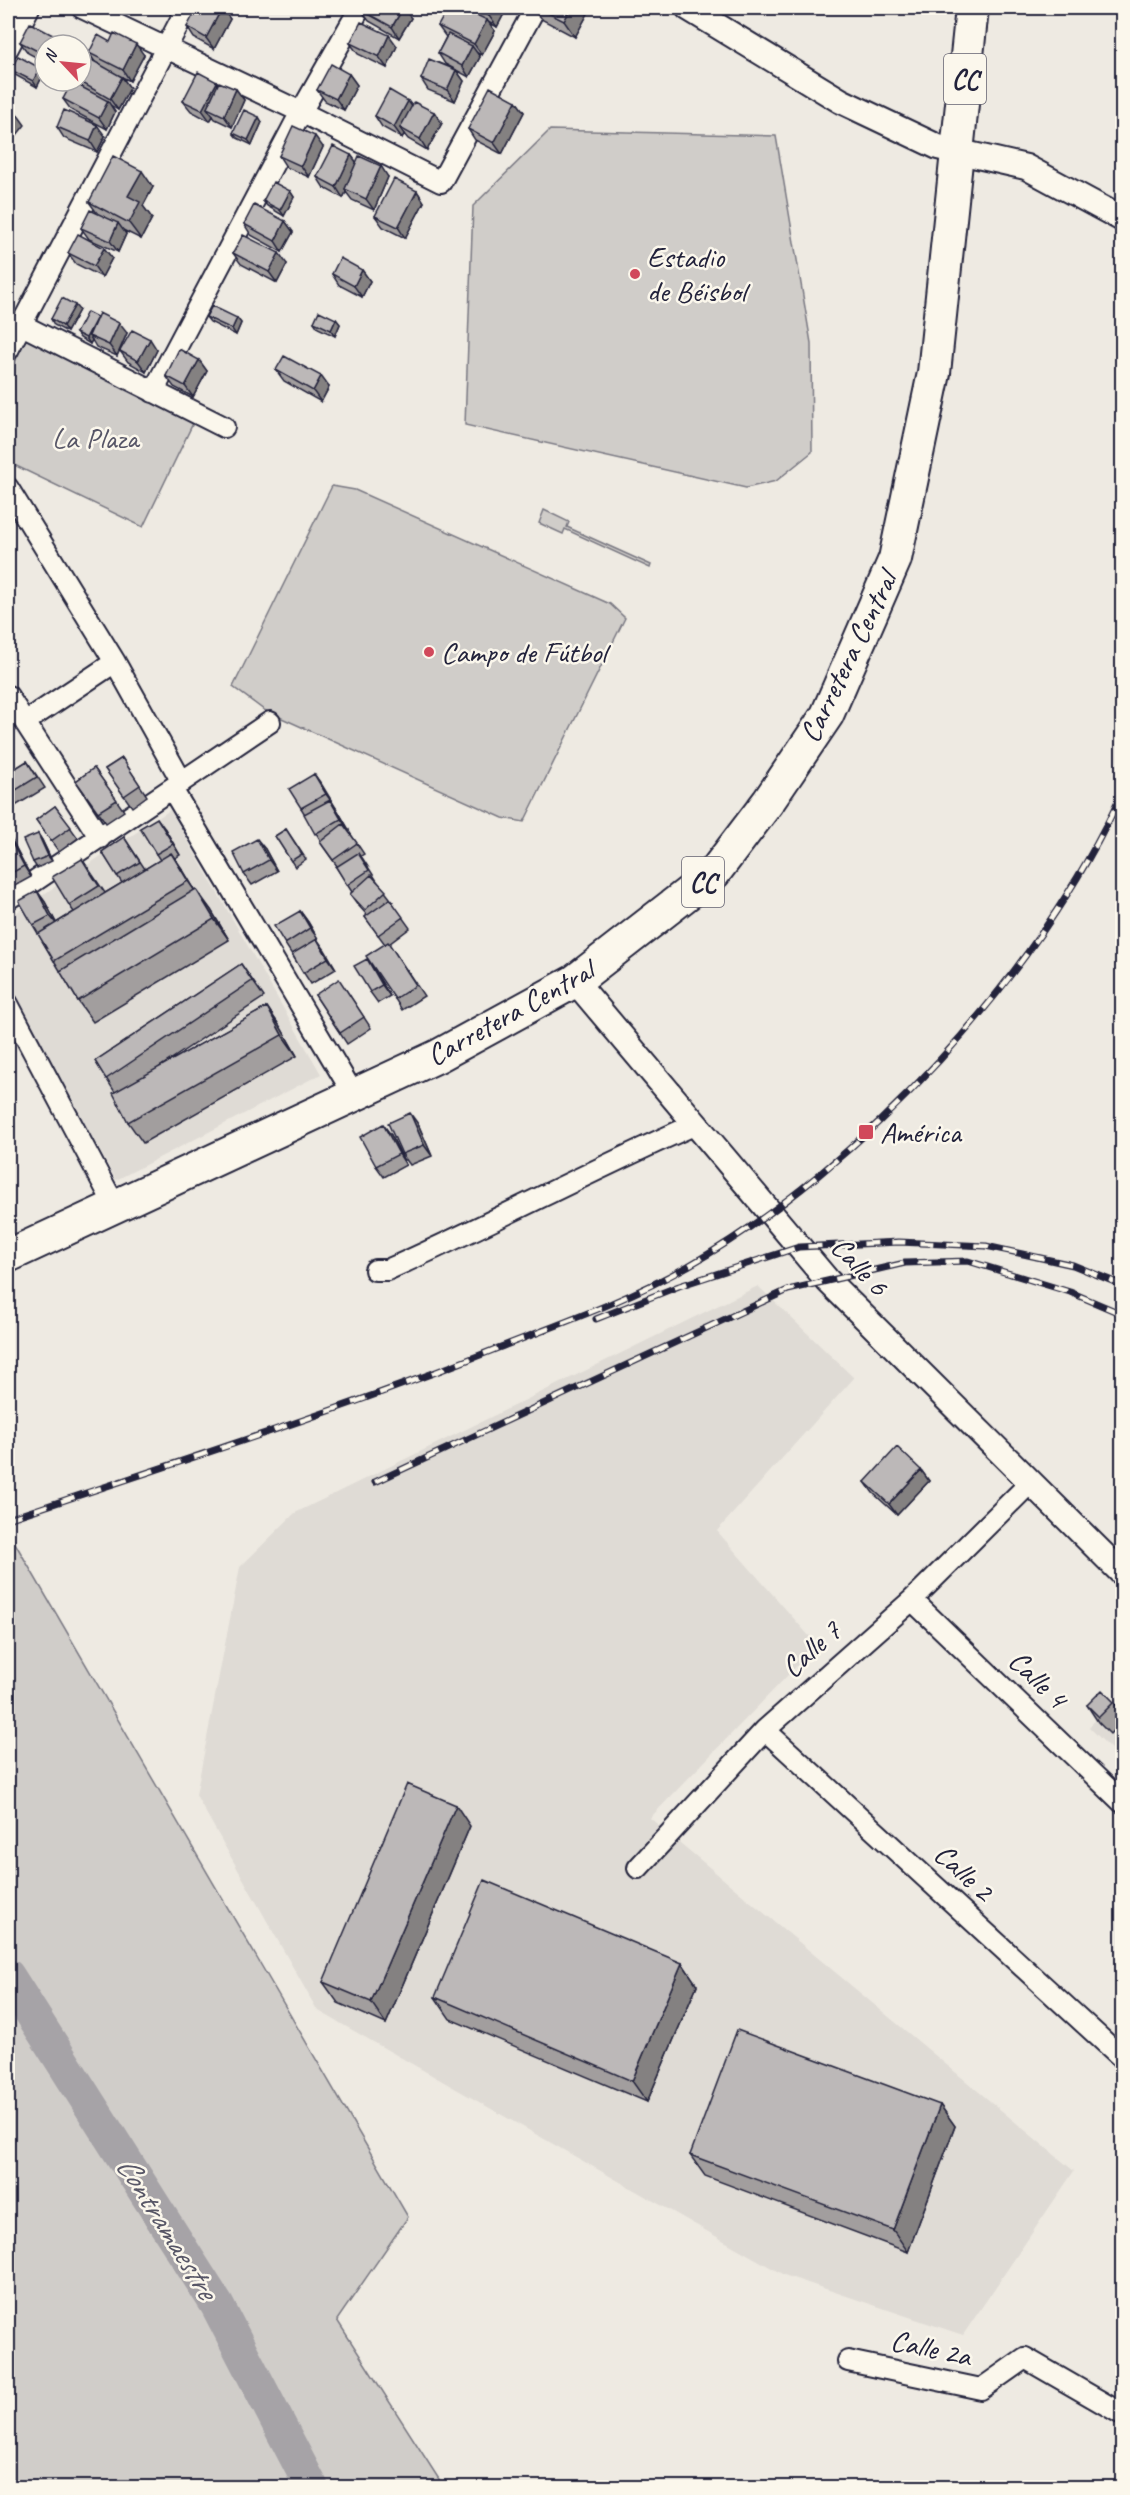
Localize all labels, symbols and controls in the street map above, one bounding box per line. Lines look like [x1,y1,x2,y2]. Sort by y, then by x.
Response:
north arrow [33,33,93,93]
text: N [39,45,63,66]
road number: CC [944,54,986,104]
place label: Estadio de Béisbol [647,238,751,310]
marker: Estadio de Béisbol [628,267,642,281]
park label: La Plaza [52,419,141,457]
street label: Carretera Central [790,561,908,748]
place label: Campo de Fútbol [441,633,611,671]
marker: Campo de Fútbol [422,645,436,659]
road number: CC [682,857,724,907]
street label: Carretera Central [420,949,604,1074]
place label: América [880,1113,963,1151]
marker: América [857,1123,875,1141]
street label: Calle 6 [823,1228,898,1305]
street label: Calle 7 [773,1611,850,1686]
street label: Calle 4 [1000,1642,1077,1718]
street label: Calle 2 [926,1835,1004,1911]
water label: Contramaestre [107,2148,229,2310]
street label: Calle 2a [887,2321,976,2375]

